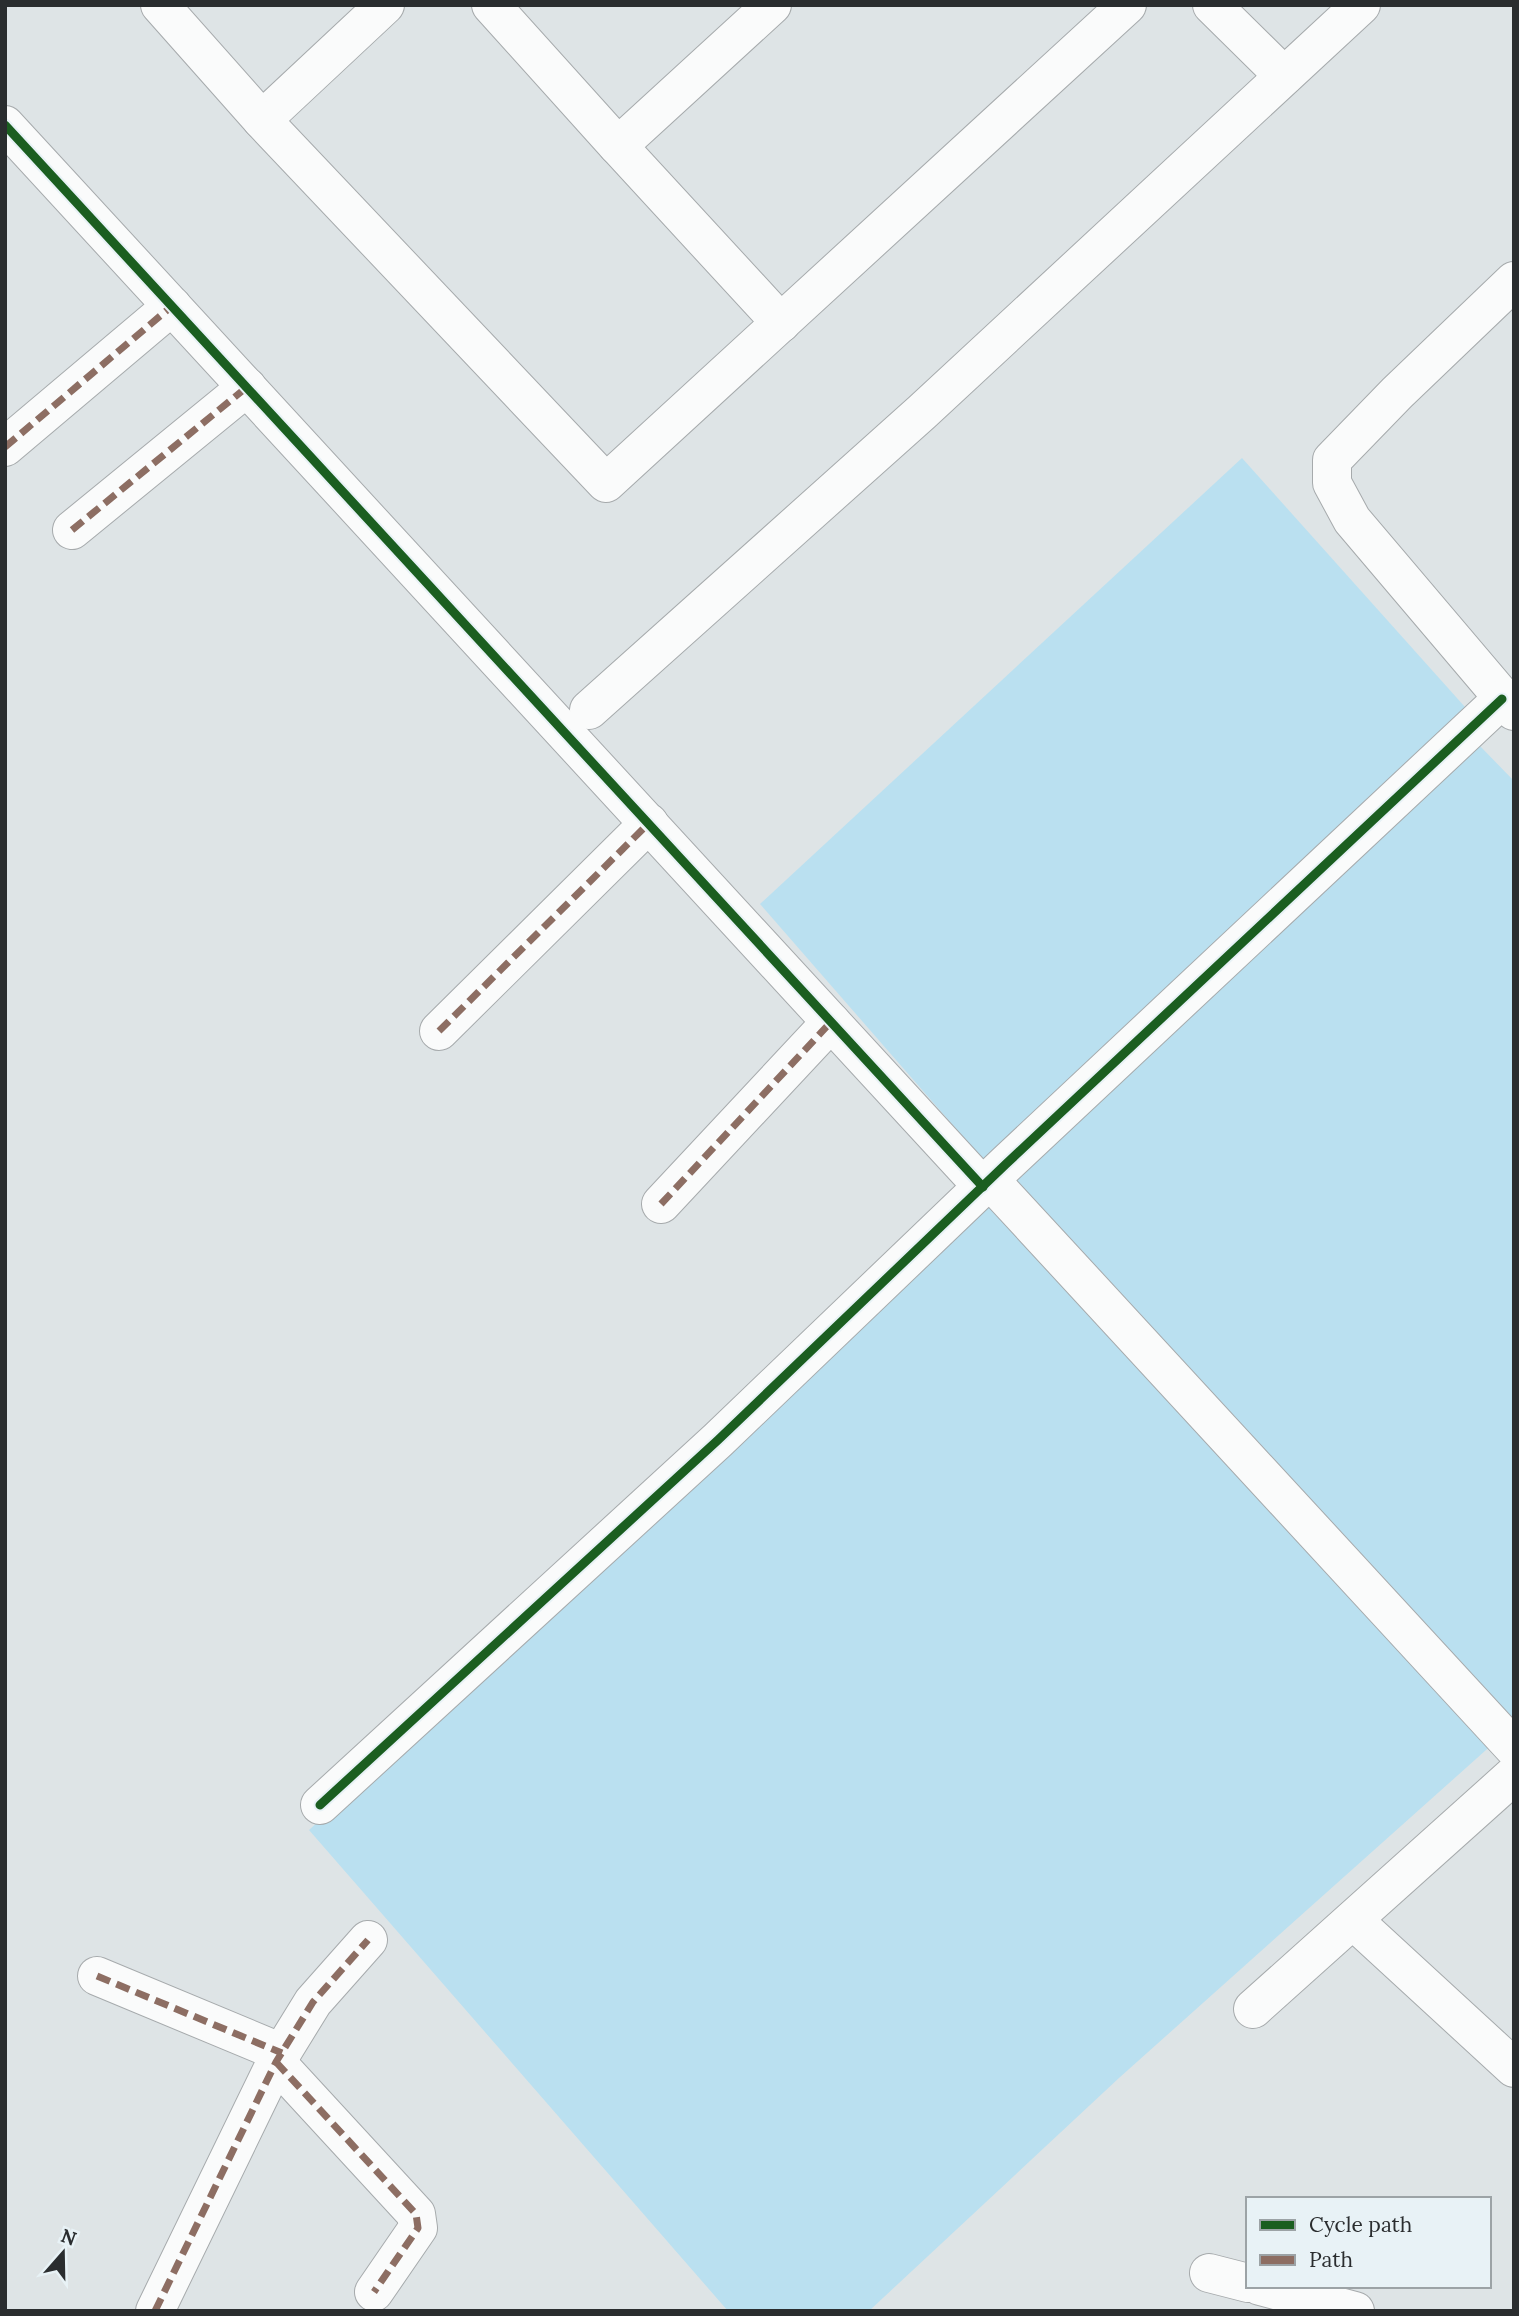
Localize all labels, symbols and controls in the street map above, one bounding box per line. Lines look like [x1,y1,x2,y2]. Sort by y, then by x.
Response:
legend [1246,2197,1491,2288]
text: Cycle path [1309,2211,1412,2238]
north arrow [28,2218,98,2288]
text: N [58,2223,80,2251]
text: Path [1309,2246,1353,2273]

